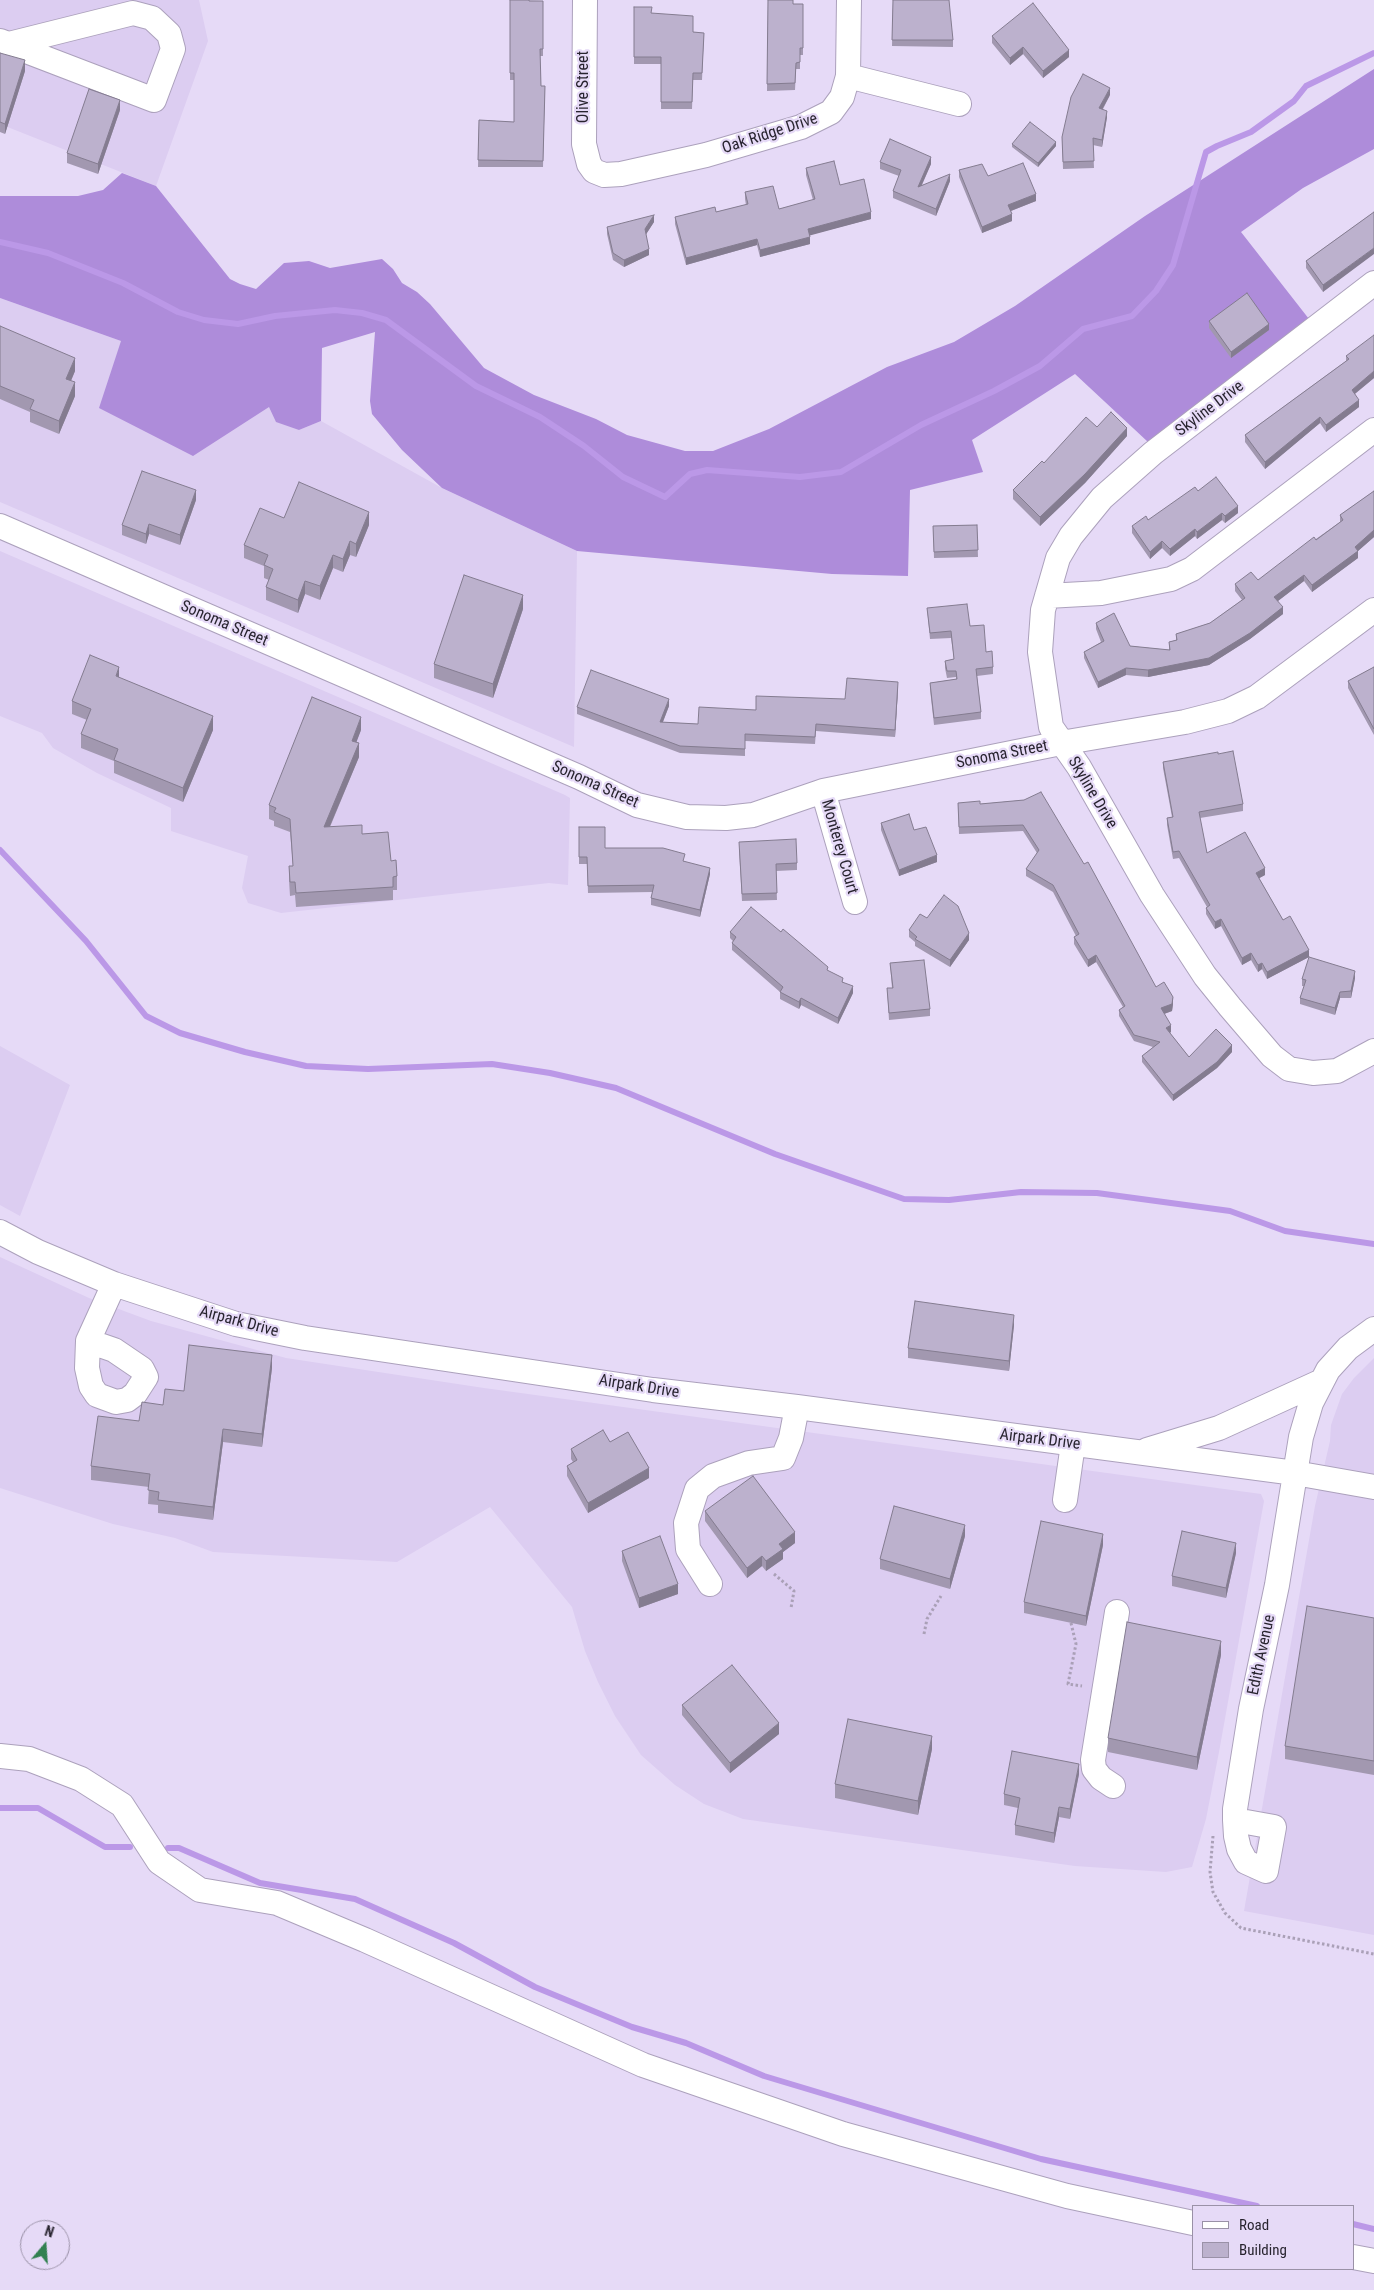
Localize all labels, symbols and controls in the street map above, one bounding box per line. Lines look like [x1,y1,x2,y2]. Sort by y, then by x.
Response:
street label: Olive Street [574,51,594,123]
street label: Oak Ridge Drive [720,110,820,158]
street label: Skyline Drive [1172,377,1248,441]
street label: Sonoma Street [177,597,271,651]
street label: Sonoma Street [955,737,1049,773]
street label: Skyline Drive [1063,754,1121,832]
street label: Sonoma Street [549,757,641,813]
street label: Monterey Court [816,798,862,896]
street label: Airpark Drive [197,1302,281,1342]
street label: Airpark Drive [597,1371,681,1403]
street label: Airpark Drive [999,1426,1081,1454]
street label: Edith Avenue [1244,1613,1280,1697]
legend [1192,2205,1354,2270]
text: Road [1239,2216,1269,2234]
north arrow [20,2220,70,2270]
text: N [43,2223,56,2241]
text: Building [1239,2241,1287,2259]

